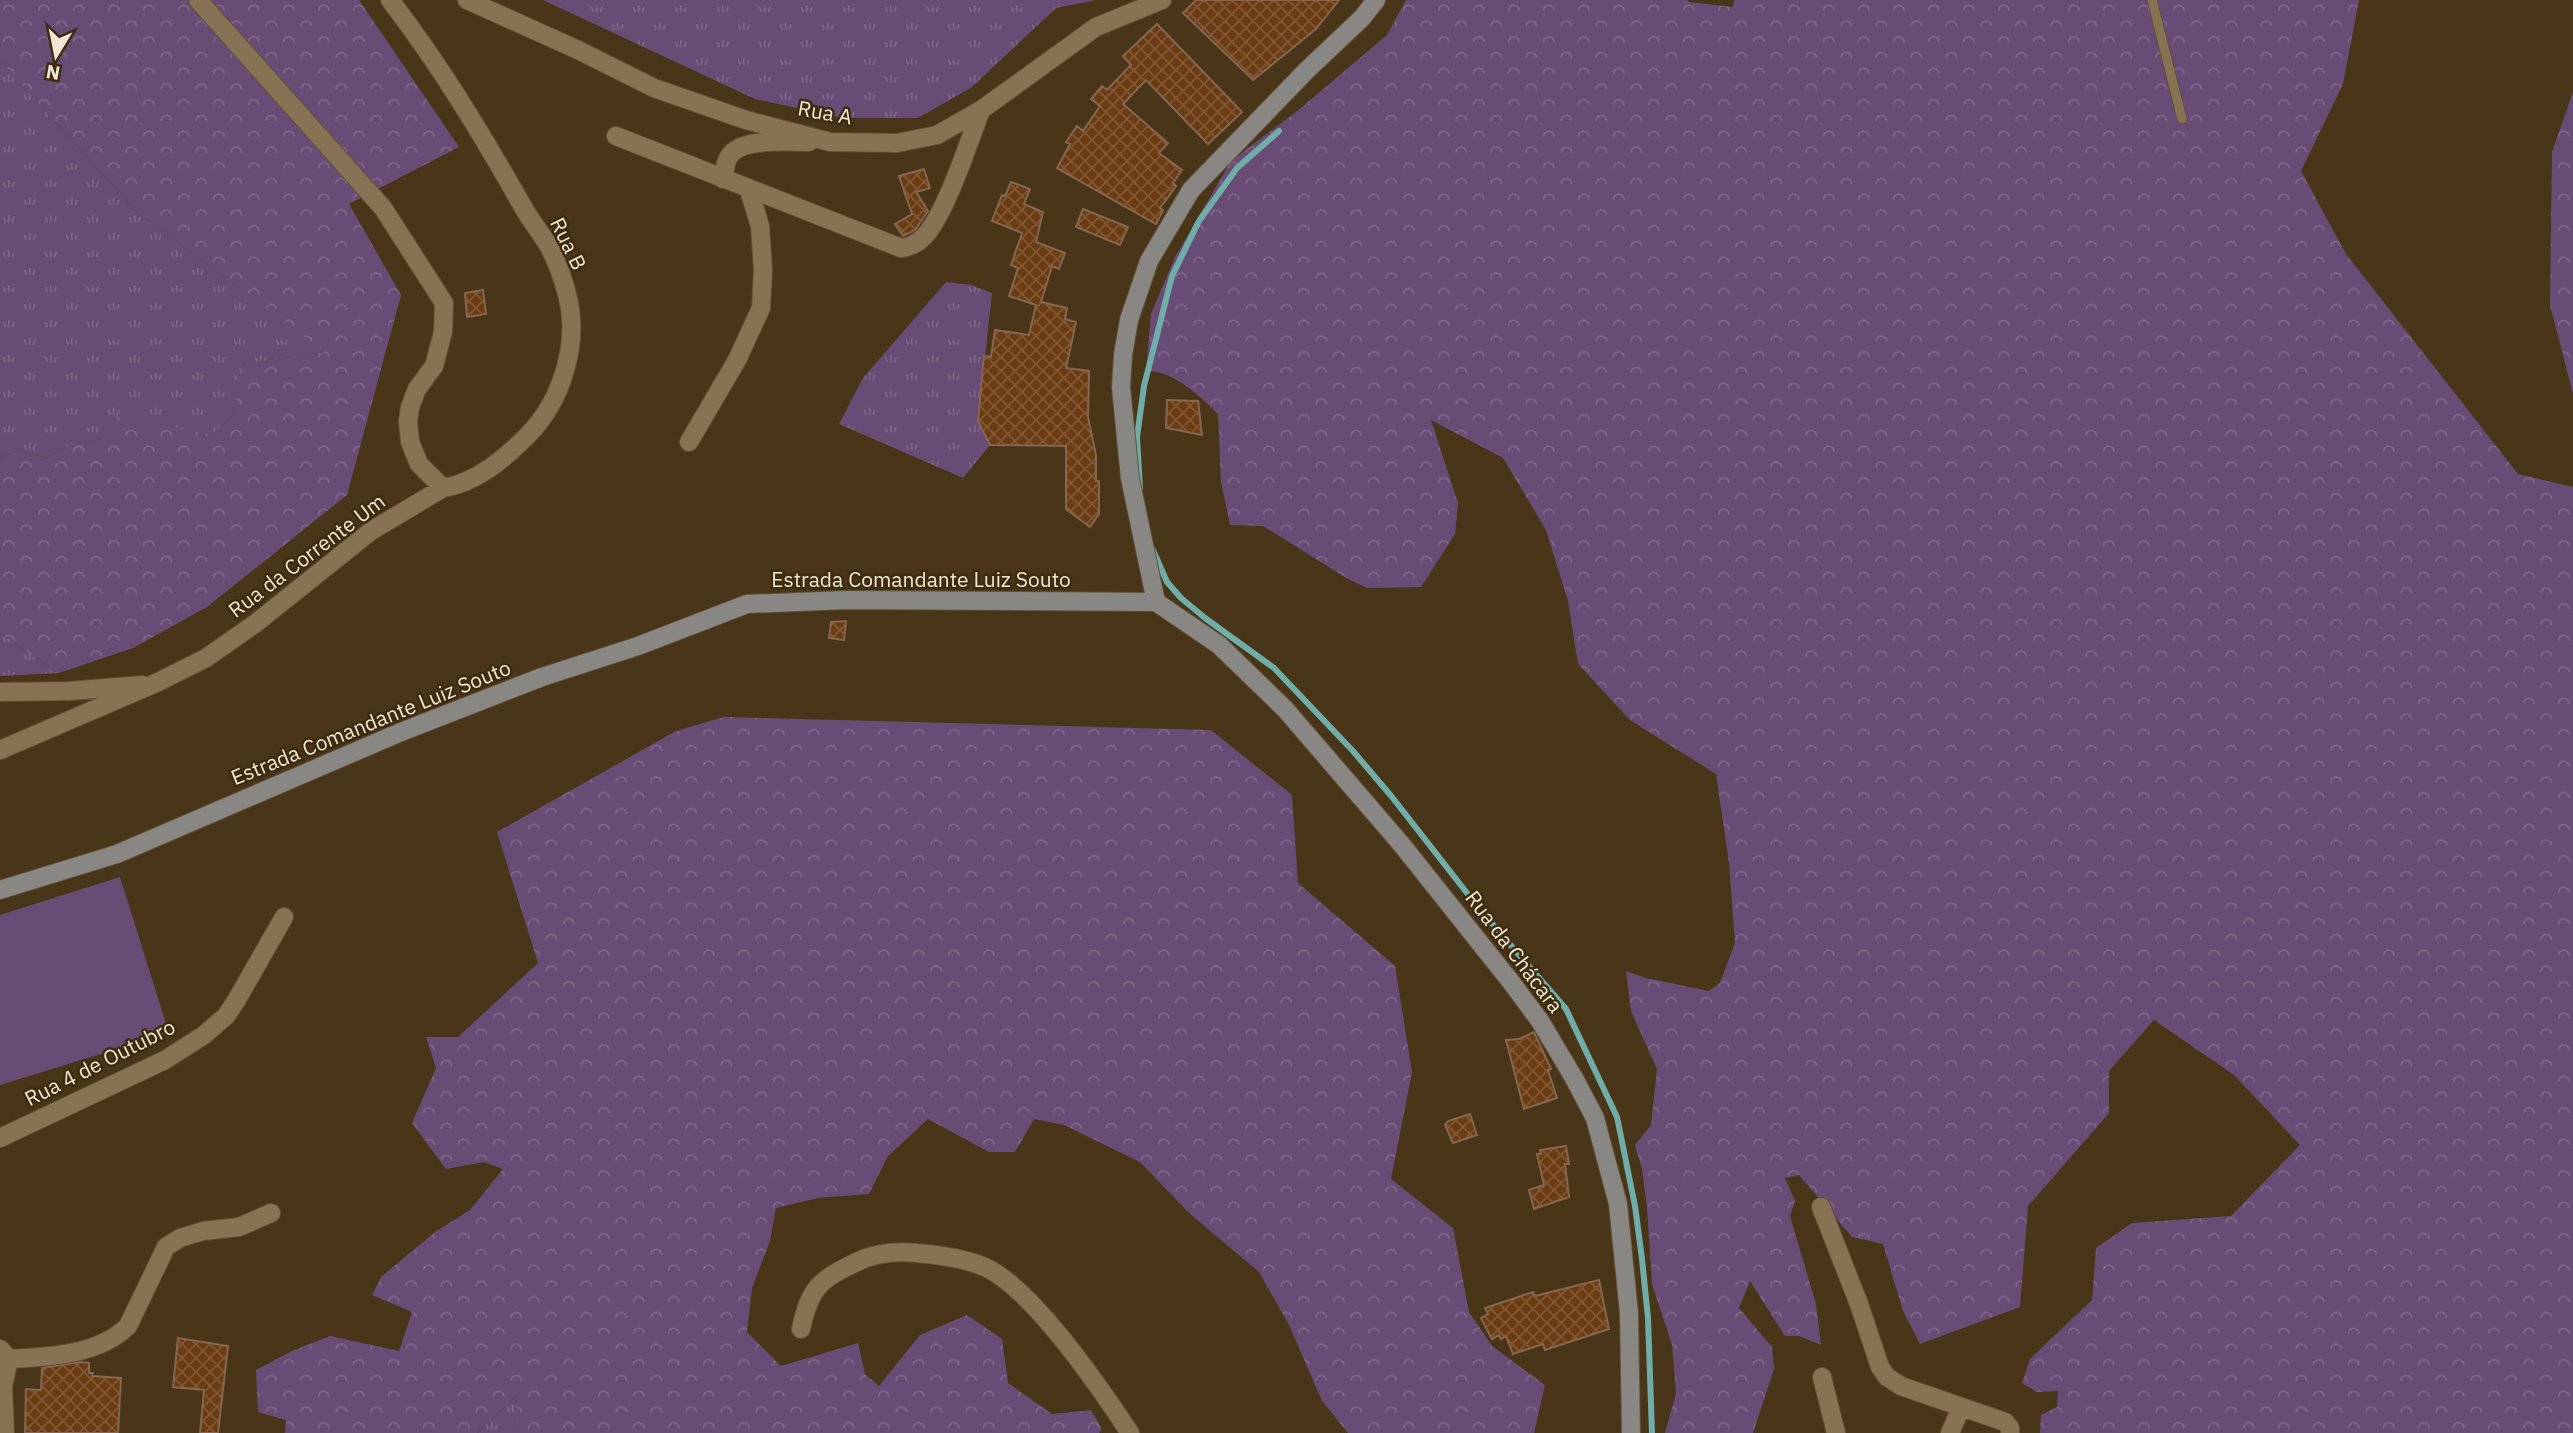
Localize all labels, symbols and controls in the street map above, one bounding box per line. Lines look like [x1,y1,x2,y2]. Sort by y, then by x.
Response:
north arrow [21,21,91,91]
text: N [44,60,62,86]
street label: Rua A [796,93,855,131]
street label: Rua B [544,213,594,275]
street label: Rua da Corrente Um [222,487,391,623]
street label: Estrada Comandante Luiz Souto [771,565,1071,593]
street label: Estrada Comandante Luiz Souto [227,653,515,791]
street label: Rua da Chácara [1459,884,1570,1018]
street label: Rua 4 de Outubro [20,1012,180,1112]

